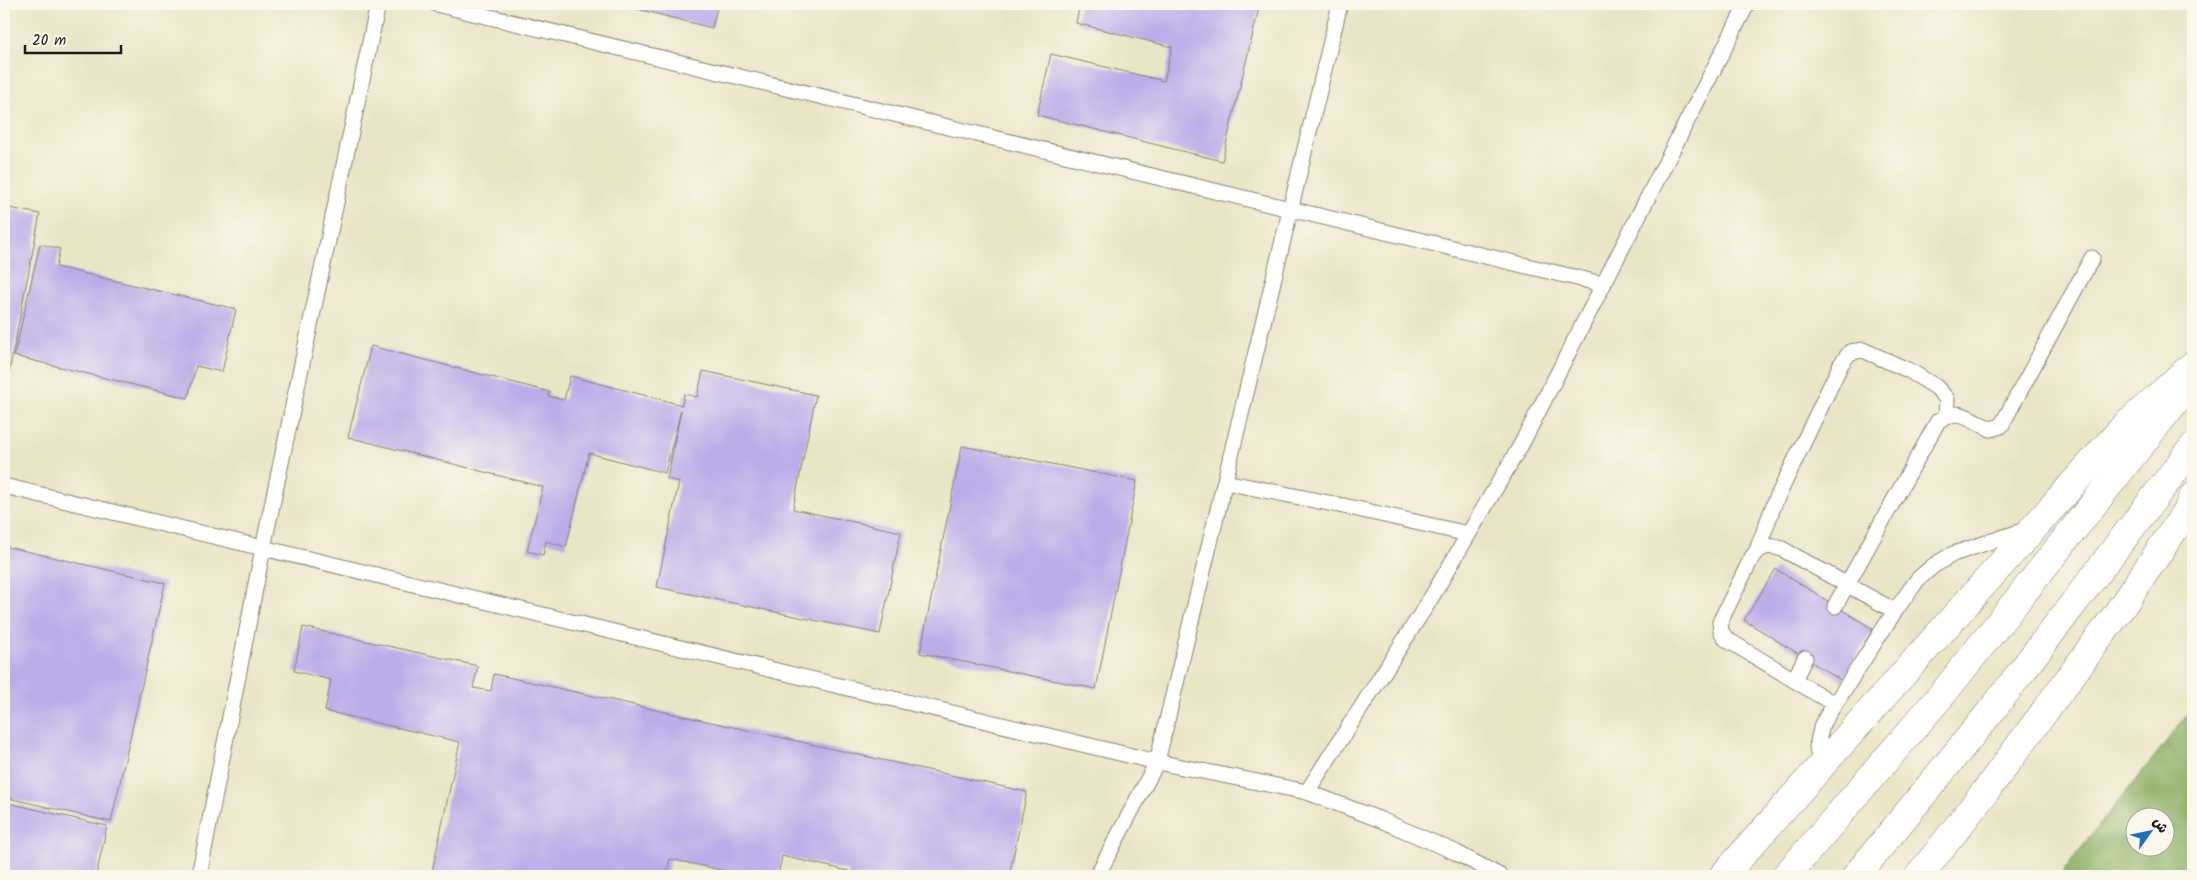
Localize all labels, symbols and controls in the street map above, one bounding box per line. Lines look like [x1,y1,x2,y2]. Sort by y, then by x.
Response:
scale bar [25,22,121,54]
text: 20 m [32,29,66,53]
north arrow [2124,808,2174,858]
text: ش [2147,813,2173,838]

